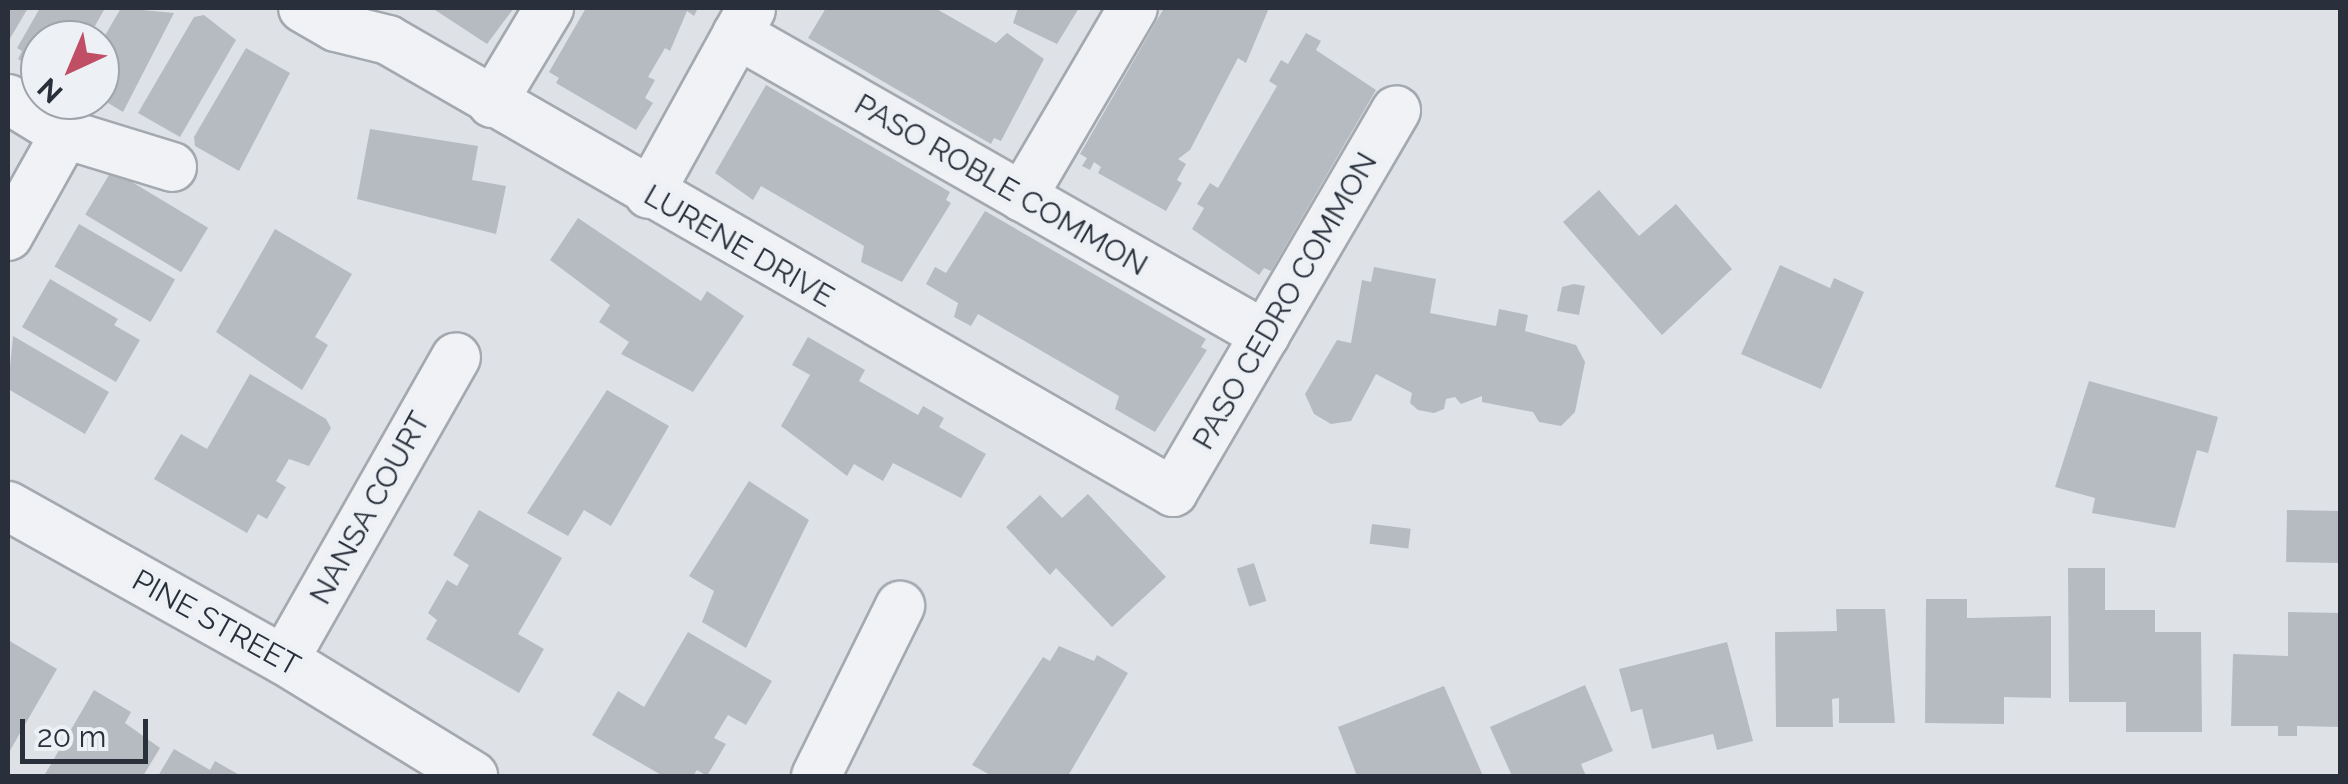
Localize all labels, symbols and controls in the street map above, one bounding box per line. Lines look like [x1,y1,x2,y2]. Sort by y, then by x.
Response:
north arrow [20,20,120,120]
text: N [31,71,69,110]
street label: PASO ROBLE COMMON [848,86,1154,284]
street label: PASO CEDRO COMMON [1185,146,1385,456]
street label: LURENE DRIVE [638,177,840,315]
street label: NANSA COURT [302,405,438,611]
street label: PINE STREET [126,562,306,684]
scale bar [25,699,152,761]
text: 20 m [37,719,106,754]

